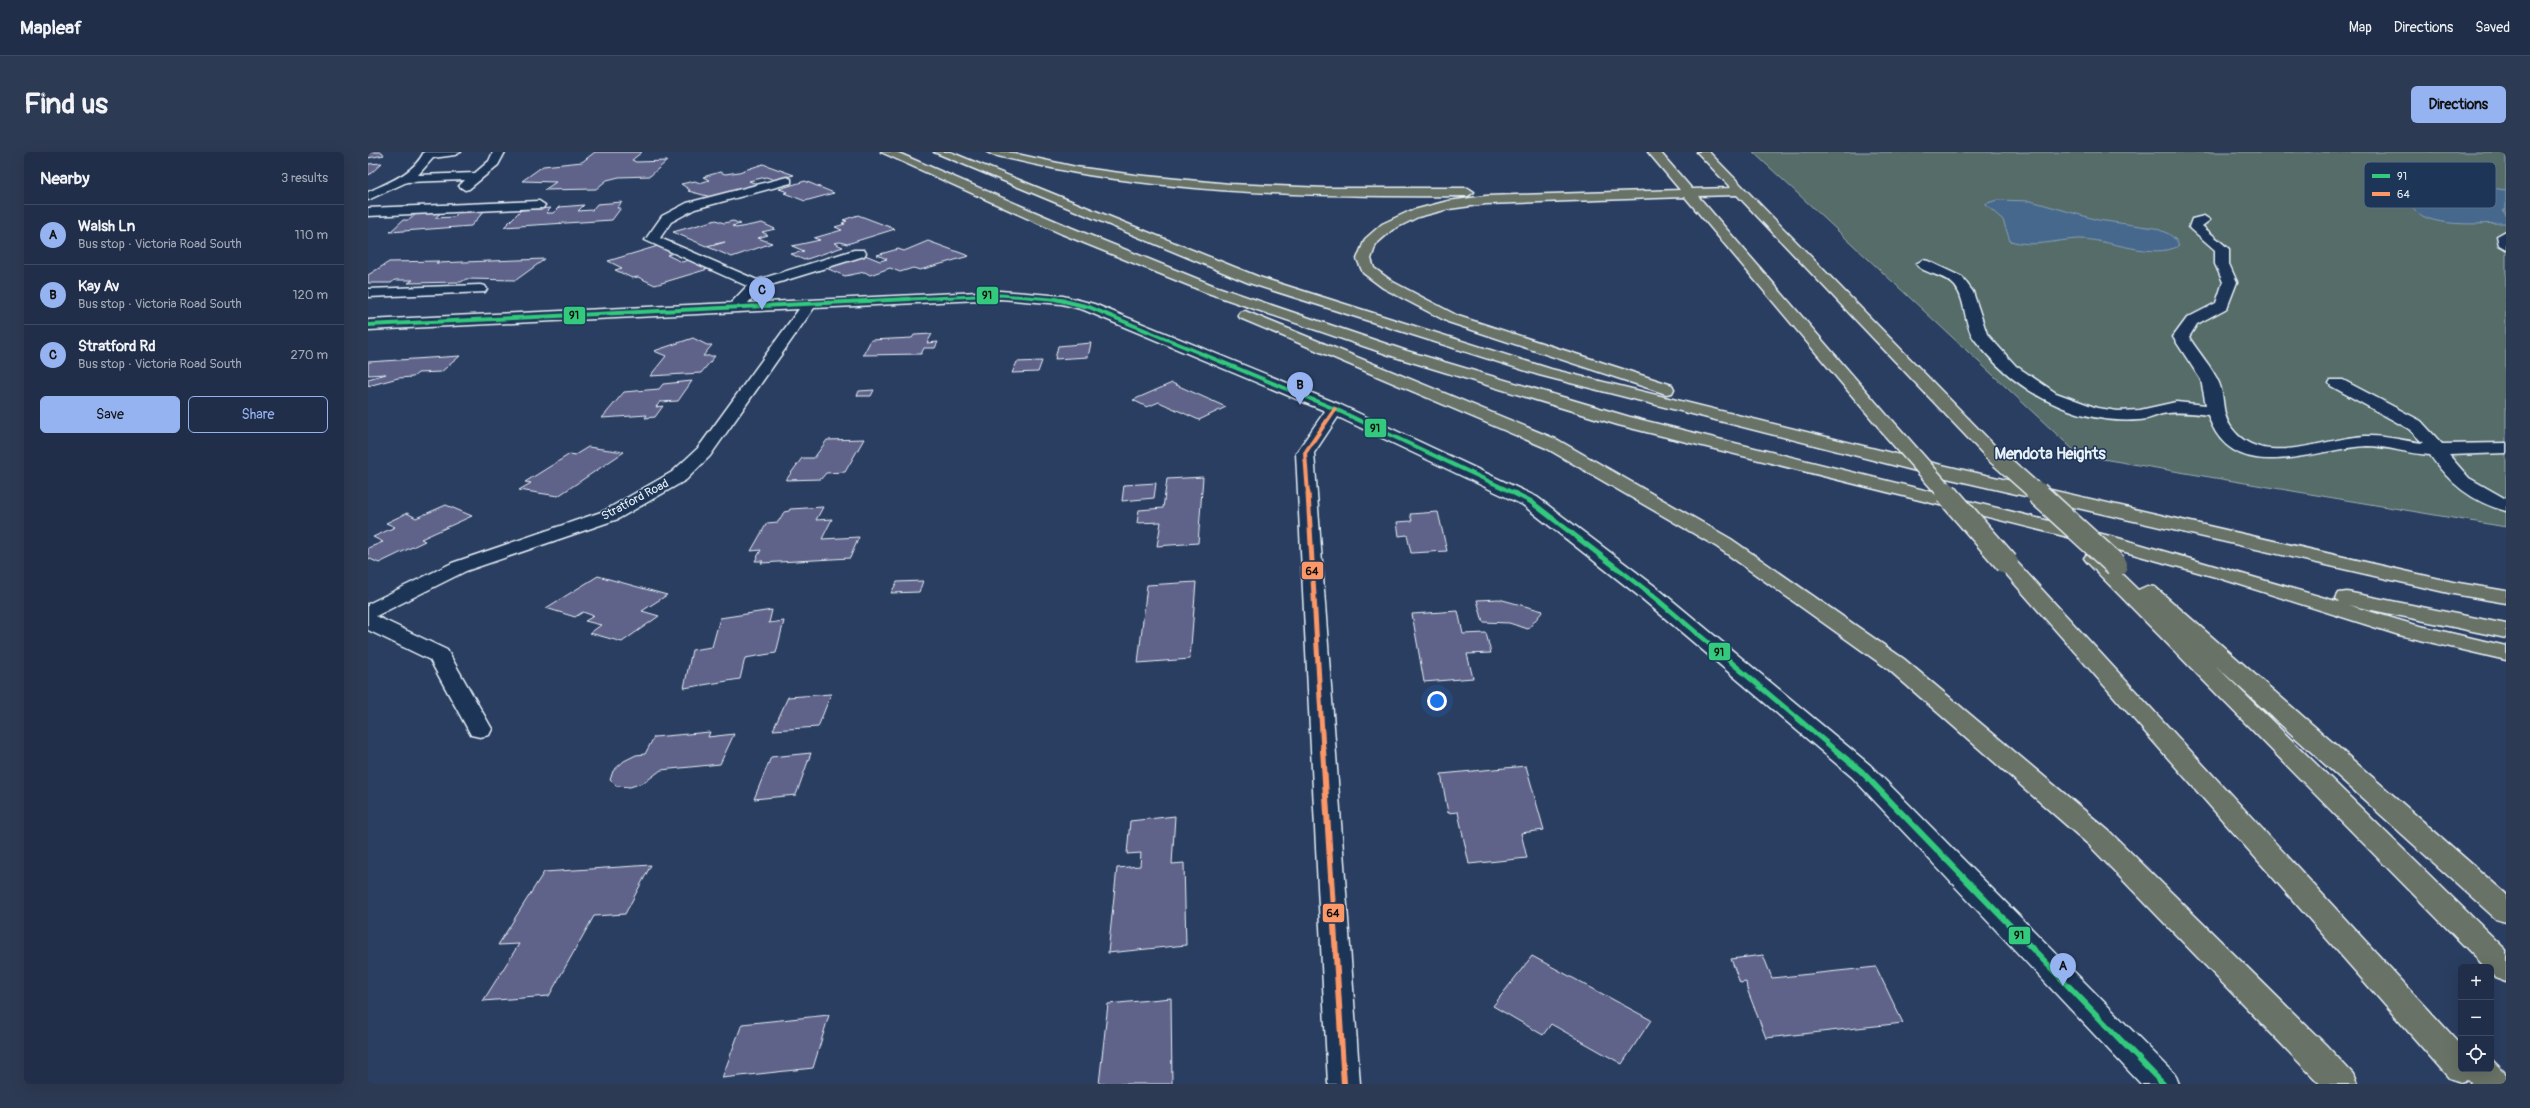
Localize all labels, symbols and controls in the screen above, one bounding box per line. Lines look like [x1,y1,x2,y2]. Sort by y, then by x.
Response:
text: Mapleaf [20,16,82,40]
text: Map [2349,19,2372,36]
text: Directions [2394,19,2453,36]
text: Saved [2475,19,2510,36]
button: Directions [2411,86,2506,123]
text: Find us [24,87,108,122]
legend [2364,162,2496,208]
text: Nearby [40,168,89,189]
text: 3 results [281,170,328,186]
text: 91 [2397,170,2407,183]
text: 64 [2397,188,2410,201]
text: Walsh Ln [78,217,135,236]
text: A [49,227,57,243]
text: 110 m [295,227,328,243]
text: Bus stop · Victoria Road South [78,236,242,252]
text: Kay Av [78,277,119,296]
pin: C [749,277,775,310]
line badge: 91 [976,286,999,305]
text: B [49,287,57,303]
text: 120 m [292,287,328,303]
text: 91 [982,289,992,302]
text: Bus stop · Victoria Road South [78,296,242,312]
line badge: 91 [563,306,586,325]
text: 91 [569,309,579,322]
text: Stratford Rd [78,337,156,356]
text: C [49,347,57,363]
text: 270 m [291,347,328,363]
text: Bus stop · Victoria Road South [78,356,242,372]
pin: B [1287,372,1313,405]
button: Save [40,396,180,433]
button: Share [188,396,328,433]
line badge: 91 [1364,418,1387,438]
text: 91 [1370,422,1380,435]
district label: Mendota Heights [1994,444,2106,464]
street label: Stratford Road [599,476,671,524]
line badge: 64 [1301,561,1324,580]
text: 64 [1306,565,1319,578]
line badge: 91 [1708,642,1731,661]
text: 91 [1714,646,1724,659]
your location [1427,691,1447,711]
line badge: 64 [1322,903,1345,923]
text: 64 [1327,907,1340,920]
line badge: 91 [2008,926,2031,945]
text: 91 [2014,929,2024,942]
pin: A [2050,953,2076,986]
map controls [2458,964,2494,1072]
button: + [2458,964,2494,1000]
button: − [2458,1000,2494,1036]
button: locate [2458,1036,2494,1072]

